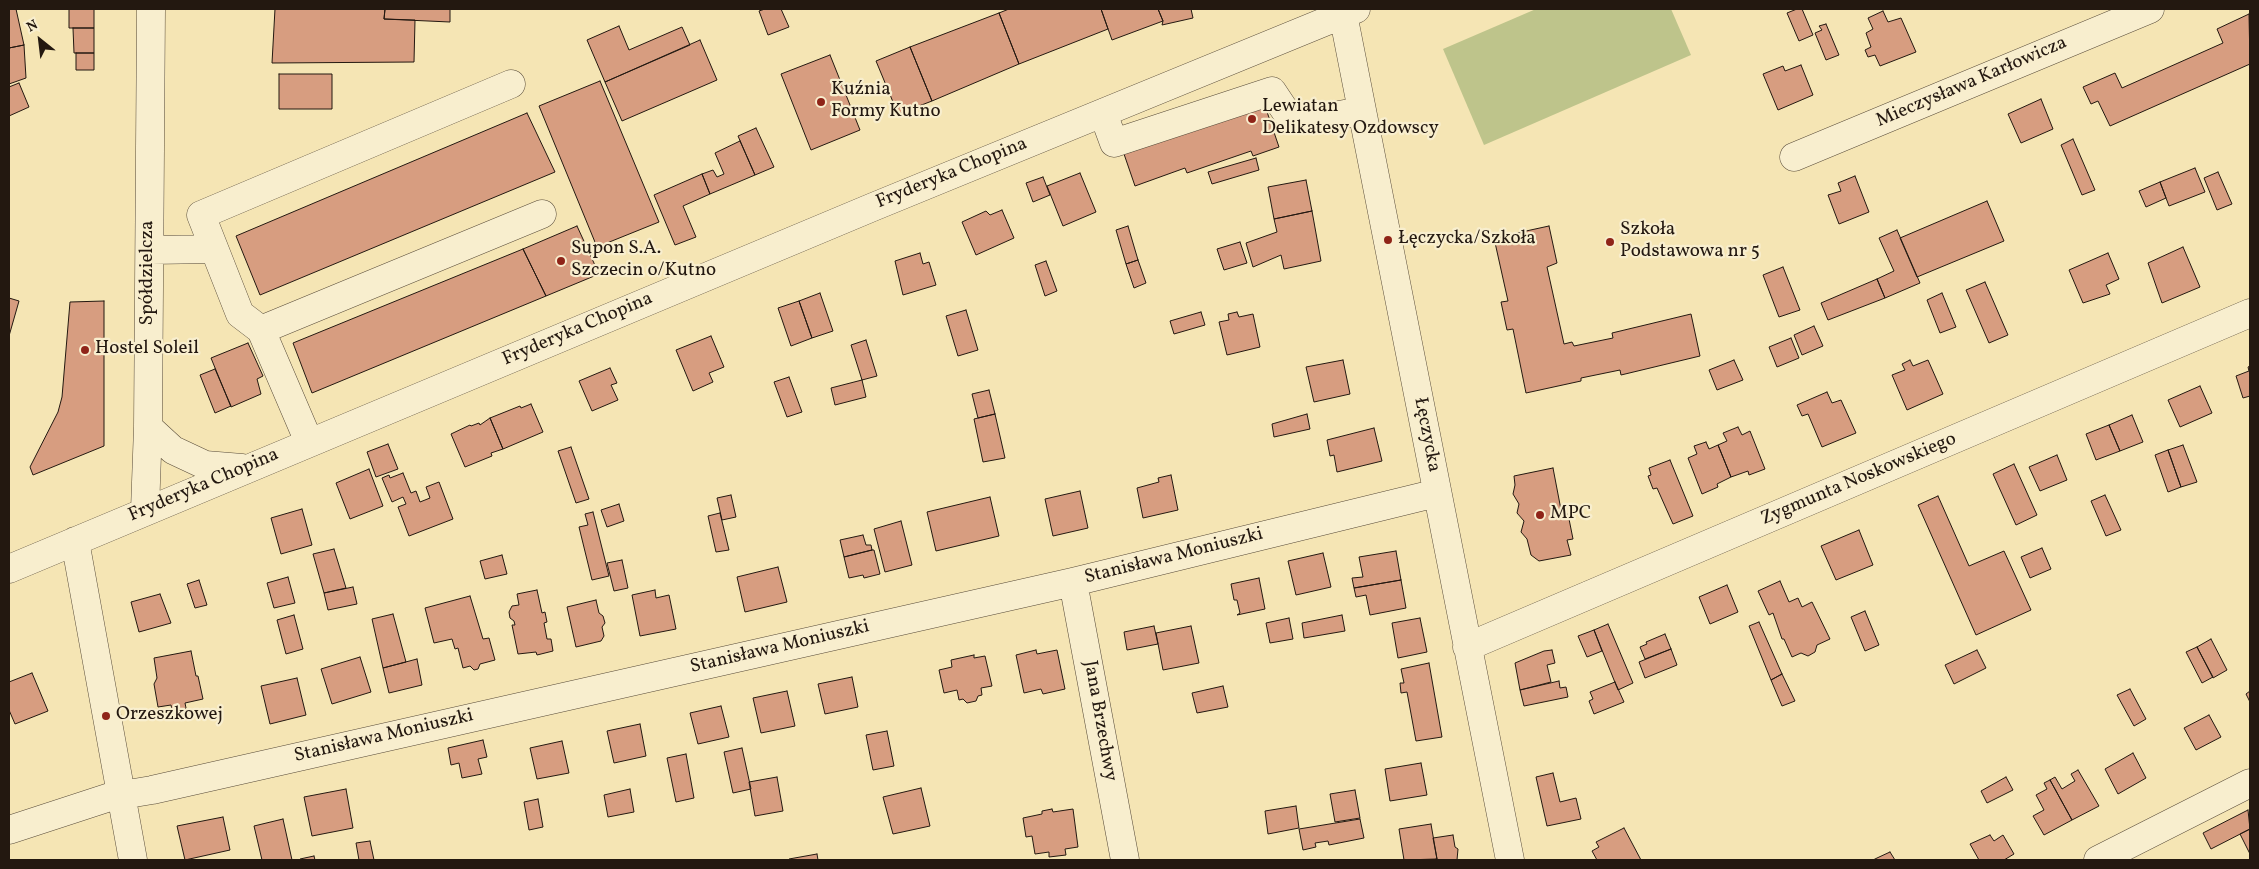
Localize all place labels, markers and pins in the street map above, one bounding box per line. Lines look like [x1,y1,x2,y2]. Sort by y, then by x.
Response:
place label: Kuźnia Formy Kutno [831,80,941,124]
marker: Kuźnia Formy Kutno [815,96,827,108]
place label: Lewiatan Delikatesy Ozdowscy [1262,97,1439,141]
marker: Lewiatan Delikatesy Ozdowscy [1246,113,1258,125]
place label: Szkoła Podstawowa nr 5 [1620,220,1760,264]
place label: Łęczycka/Szkoła [1398,229,1536,251]
marker: Łęczycka/Szkoła [1382,234,1394,246]
marker: Szkoła Podstawowa nr 5 [1604,236,1616,248]
place label: Supon S.A. Szczecin o/Kutno [571,239,716,283]
marker: Supon S.A. Szczecin o/Kutno [555,255,567,267]
place label: Hostel Soleil [95,339,199,361]
marker: Hostel Soleil [79,344,91,356]
place label: MPC [1550,504,1591,526]
marker: MPC [1534,509,1546,521]
place label: Orzeszkowej [116,705,223,727]
marker: Orzeszkowej [100,710,112,722]

